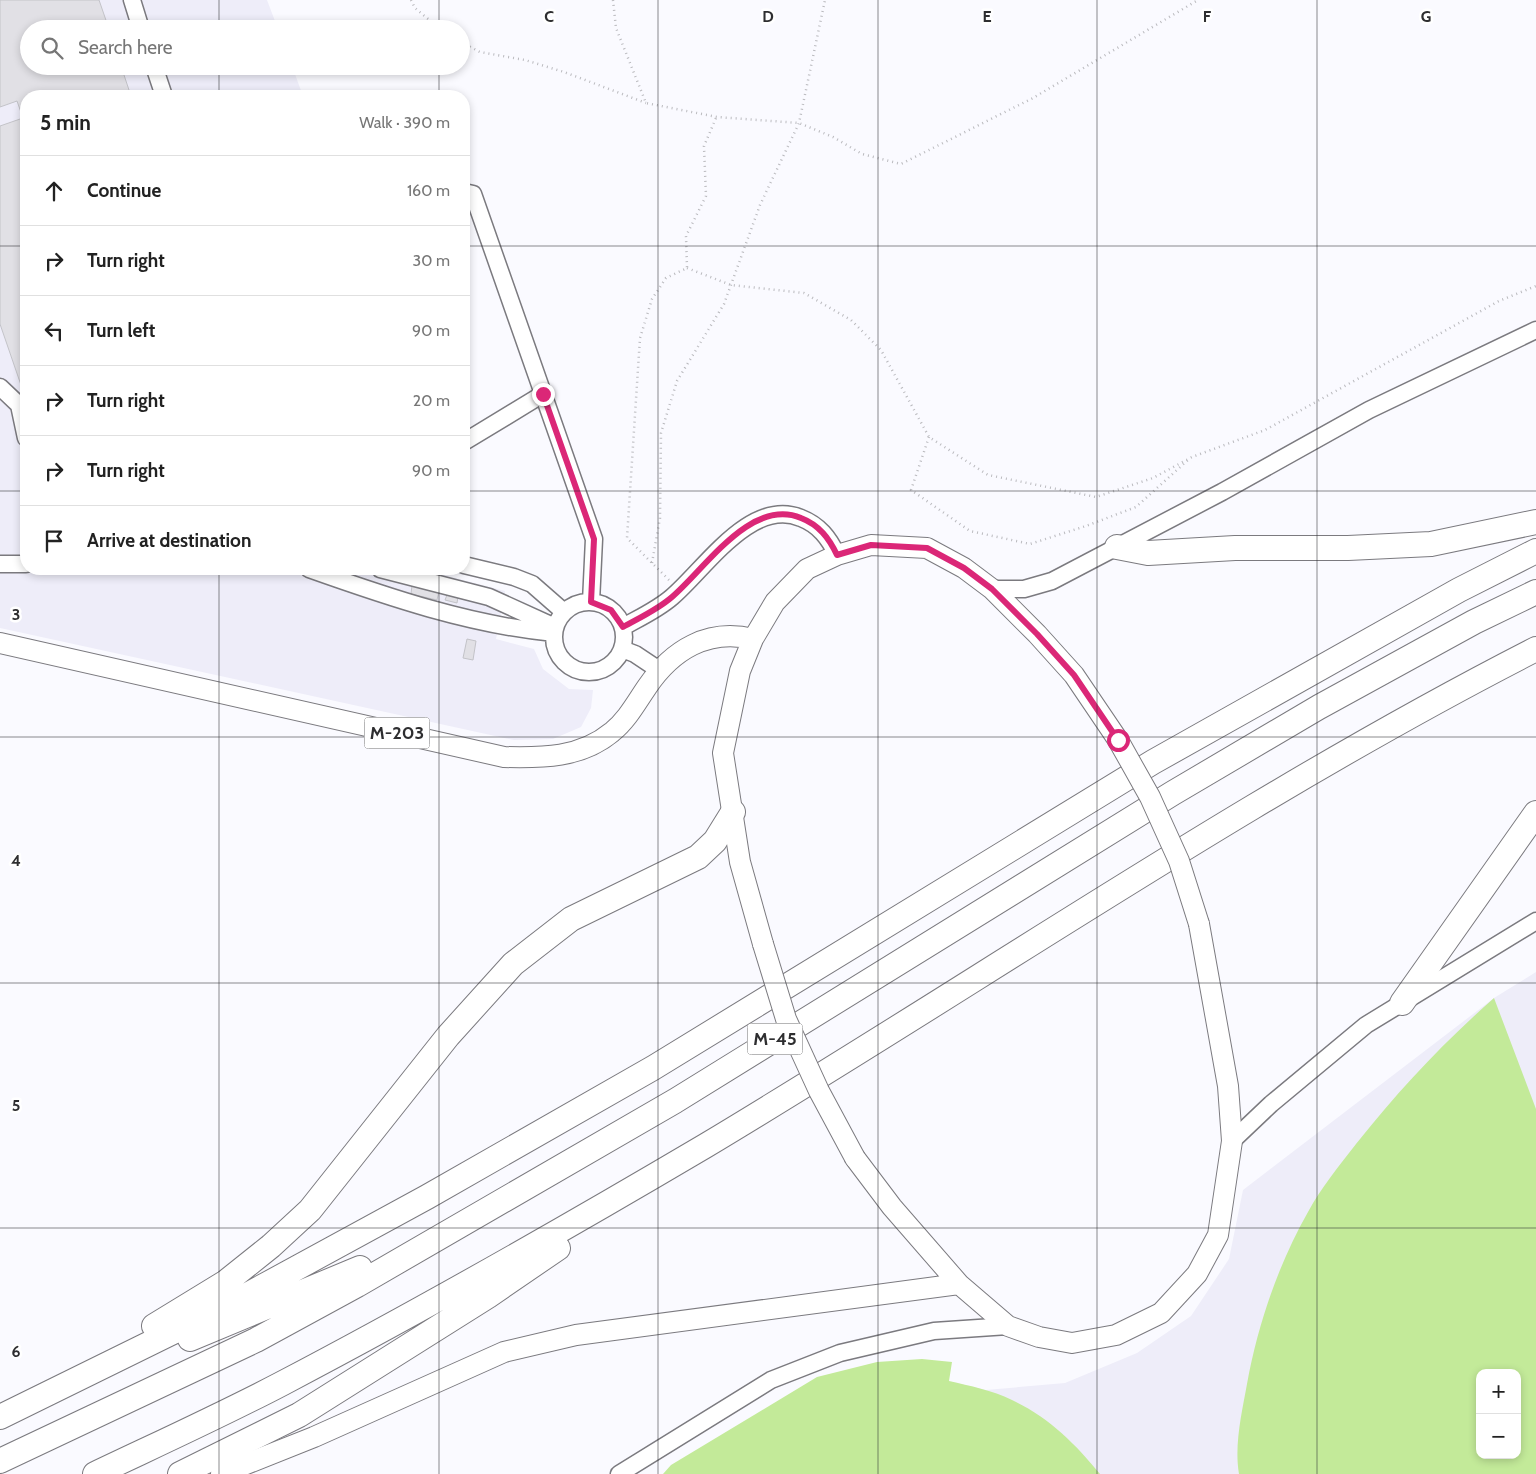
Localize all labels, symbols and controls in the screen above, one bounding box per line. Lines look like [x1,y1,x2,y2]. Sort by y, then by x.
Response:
text: C [544,7,554,26]
text: D [762,7,774,26]
text: E [982,7,992,26]
text: F [1203,7,1212,26]
text: G [1421,7,1431,26]
search box [20,20,470,75]
icon: search [38,34,66,62]
text: Search here [78,36,172,59]
text: 5 min [40,110,91,135]
text: Walk · 390 m [359,113,450,132]
icon: ahead [40,177,68,205]
text: Continue [87,179,161,202]
text: 160 m [407,181,450,200]
icon: right [40,247,68,275]
text: Turn right [87,249,165,272]
text: 30 m [413,251,450,270]
icon: left [40,317,68,345]
text: Turn left [87,319,155,342]
text: 90 m [412,321,450,340]
route end [532,383,555,406]
icon: right [40,387,68,415]
text: Turn right [87,389,165,412]
text: 20 m [413,391,450,410]
icon: right [40,457,68,485]
text: Turn right [87,459,165,482]
text: 90 m [412,461,450,480]
icon: arrive [40,527,68,555]
text: Arrive at destination [87,529,251,552]
text: 3 [12,605,20,624]
road number: M-203 [364,718,430,748]
route start [1107,729,1130,752]
text: 4 [11,851,21,870]
road number: M-45 [748,1024,802,1054]
text: 5 [12,1096,20,1115]
text: 6 [12,1342,21,1361]
map controls [1476,1369,1521,1459]
button: + [1476,1369,1521,1414]
button: − [1476,1414,1521,1459]

